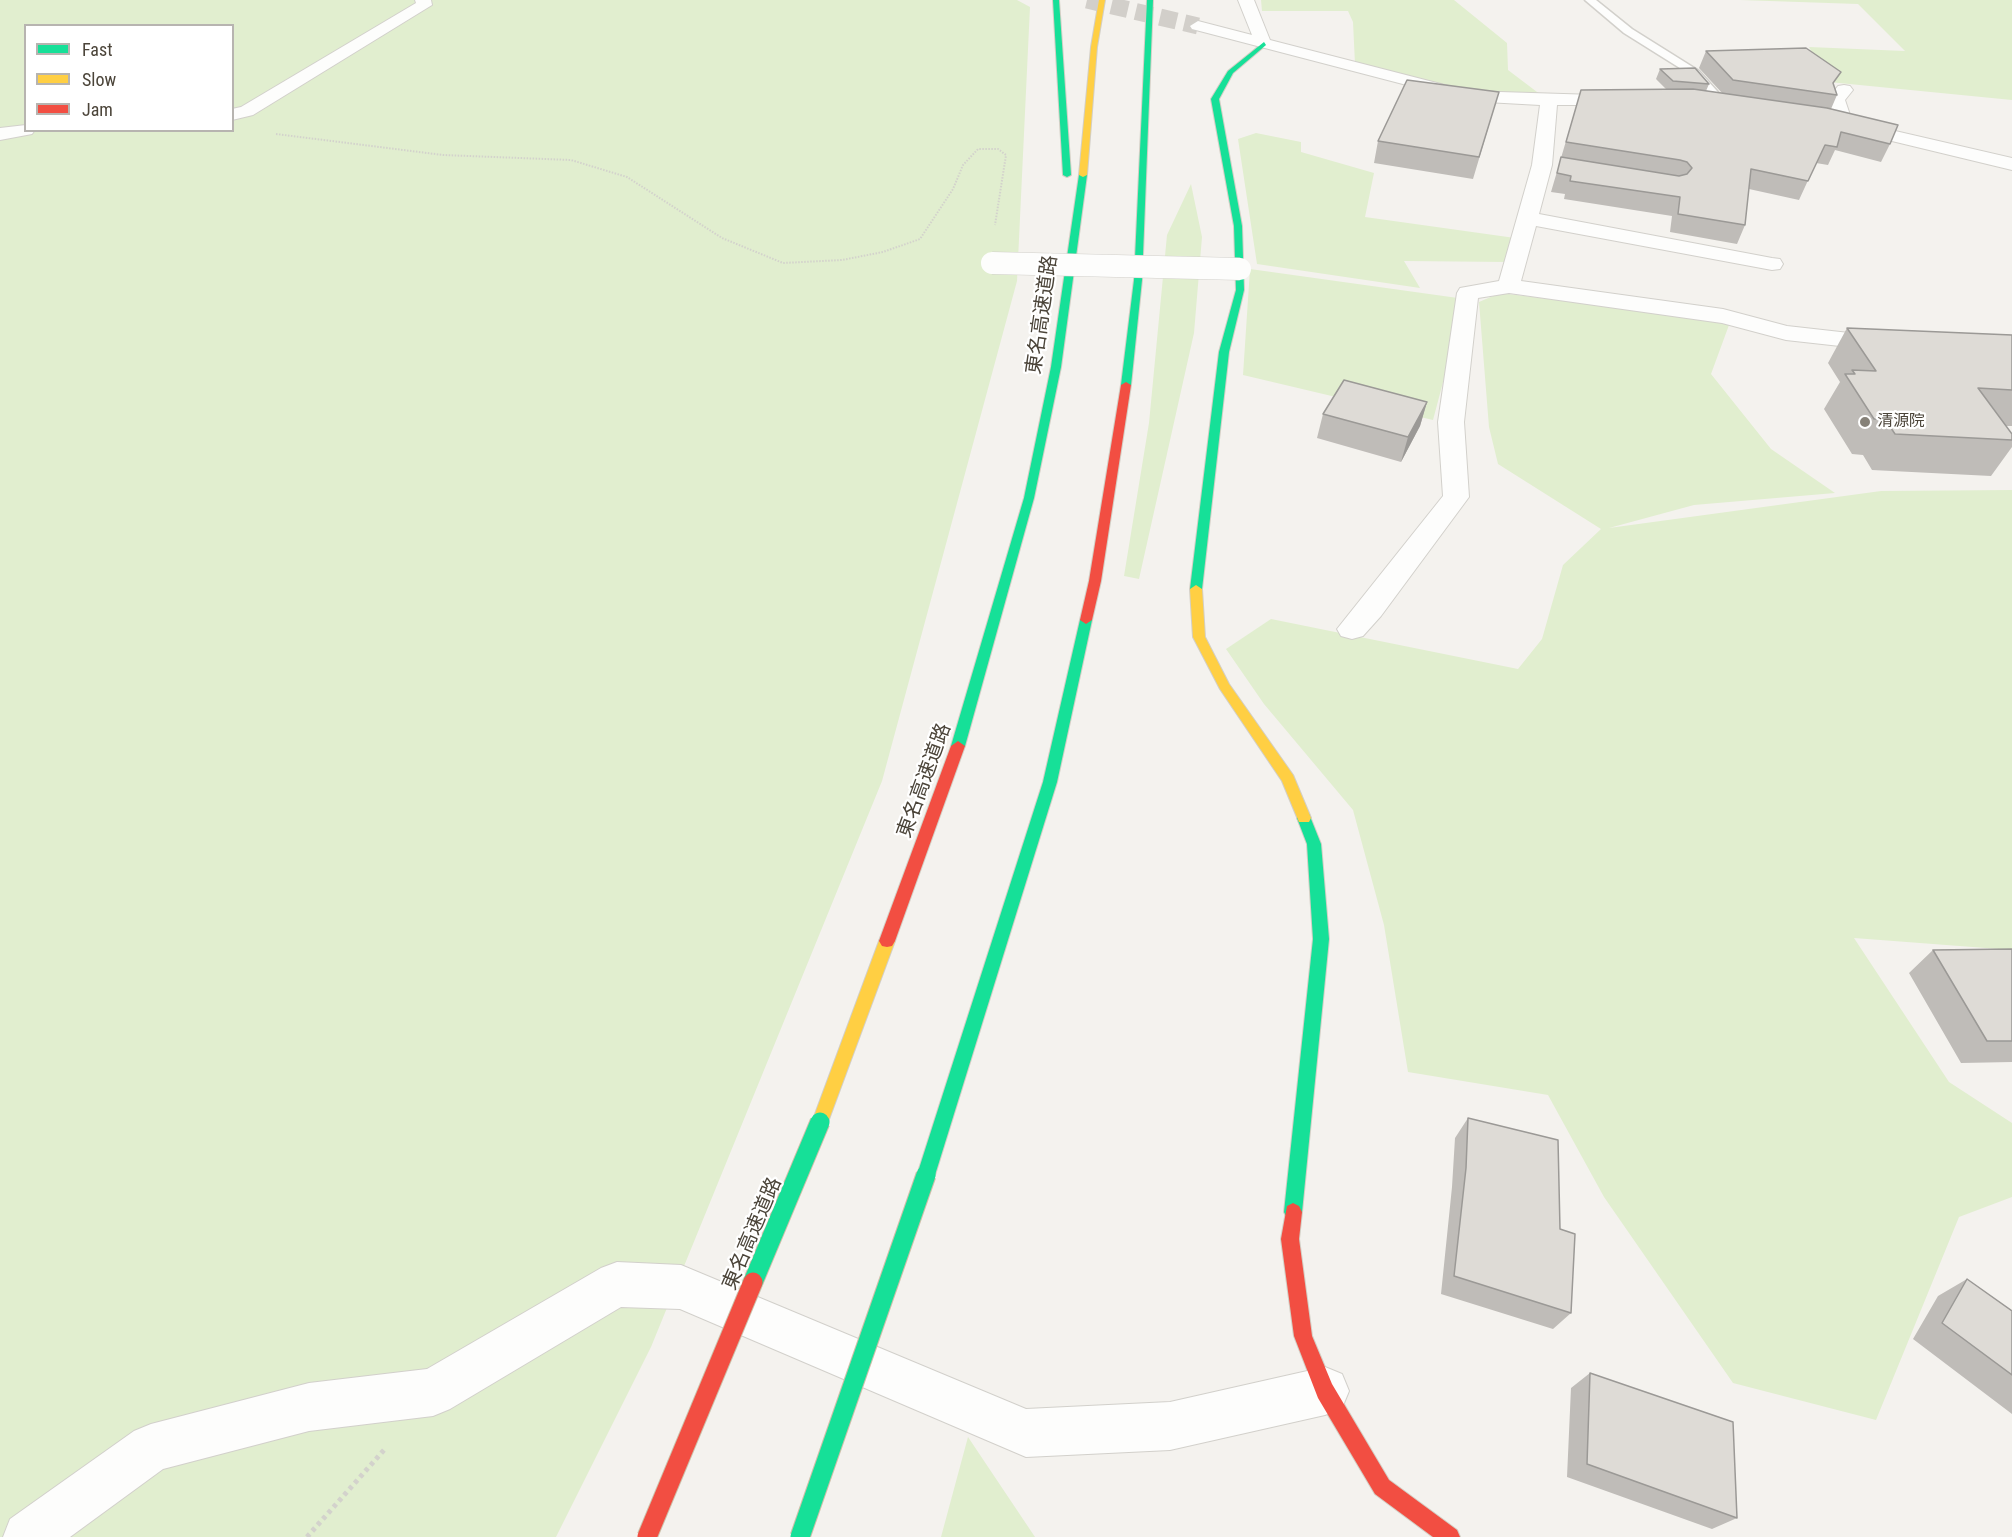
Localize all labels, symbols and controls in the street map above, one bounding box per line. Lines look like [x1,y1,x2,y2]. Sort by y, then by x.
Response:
legend [24,24,234,132]
text: Fast [82,39,113,60]
text: Slow [82,69,116,90]
text: Jam [82,99,113,120]
street label: 東名高速道路 [1023,254,1063,376]
place label: 清源院 [1877,412,1925,432]
marker: 清源院 [1858,415,1872,429]
street label: 東名高速道路 [893,721,957,841]
street label: 東名高速道路 [719,1174,787,1294]

